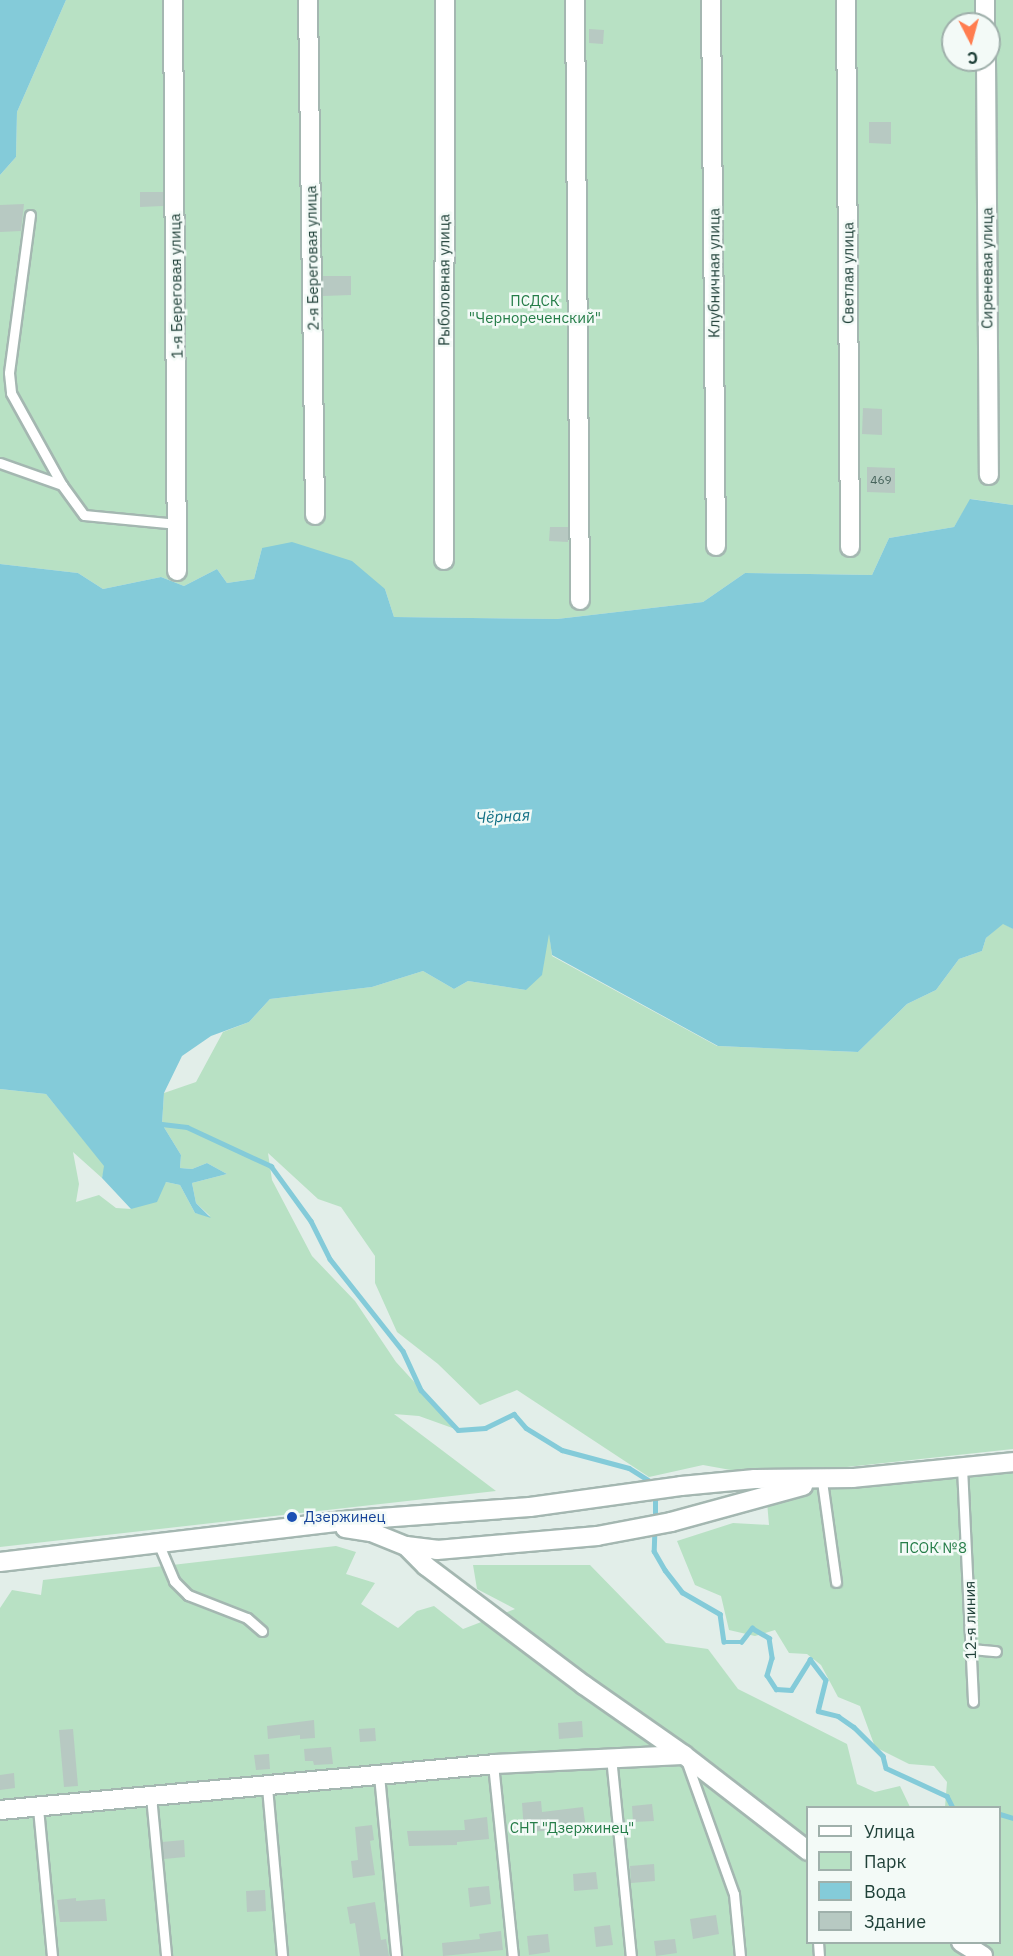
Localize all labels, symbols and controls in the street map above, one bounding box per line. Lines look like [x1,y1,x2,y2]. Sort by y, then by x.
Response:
north arrow [941,12,1001,72]
text: С [966,47,979,68]
street label: 2-я Береговая улица [302,185,322,331]
street label: Сиреневая улица [978,207,996,329]
street label: Клубничная улица [705,208,723,338]
street label: 1-я Береговая улица [166,213,186,359]
street label: Рыболовная улица [435,214,453,346]
street label: Светлая улица [839,222,857,324]
park label: ПСДСК "Чернореченский" [469,291,601,326]
house number: 469 [870,473,892,487]
water label: Чёрная [475,805,531,827]
place label: Дзержинец [304,1508,386,1526]
marker: Дзержинец [285,1510,299,1524]
park label: ПСОК №8 [899,1539,967,1557]
street label: 12-я линия [960,1581,980,1659]
legend [806,1806,1001,1944]
park label: СНТ "Дзержинец" [510,1819,634,1837]
text: Улица [864,1820,915,1843]
text: Парк [864,1850,906,1873]
text: Вода [864,1880,906,1903]
text: Здание [864,1910,926,1933]

